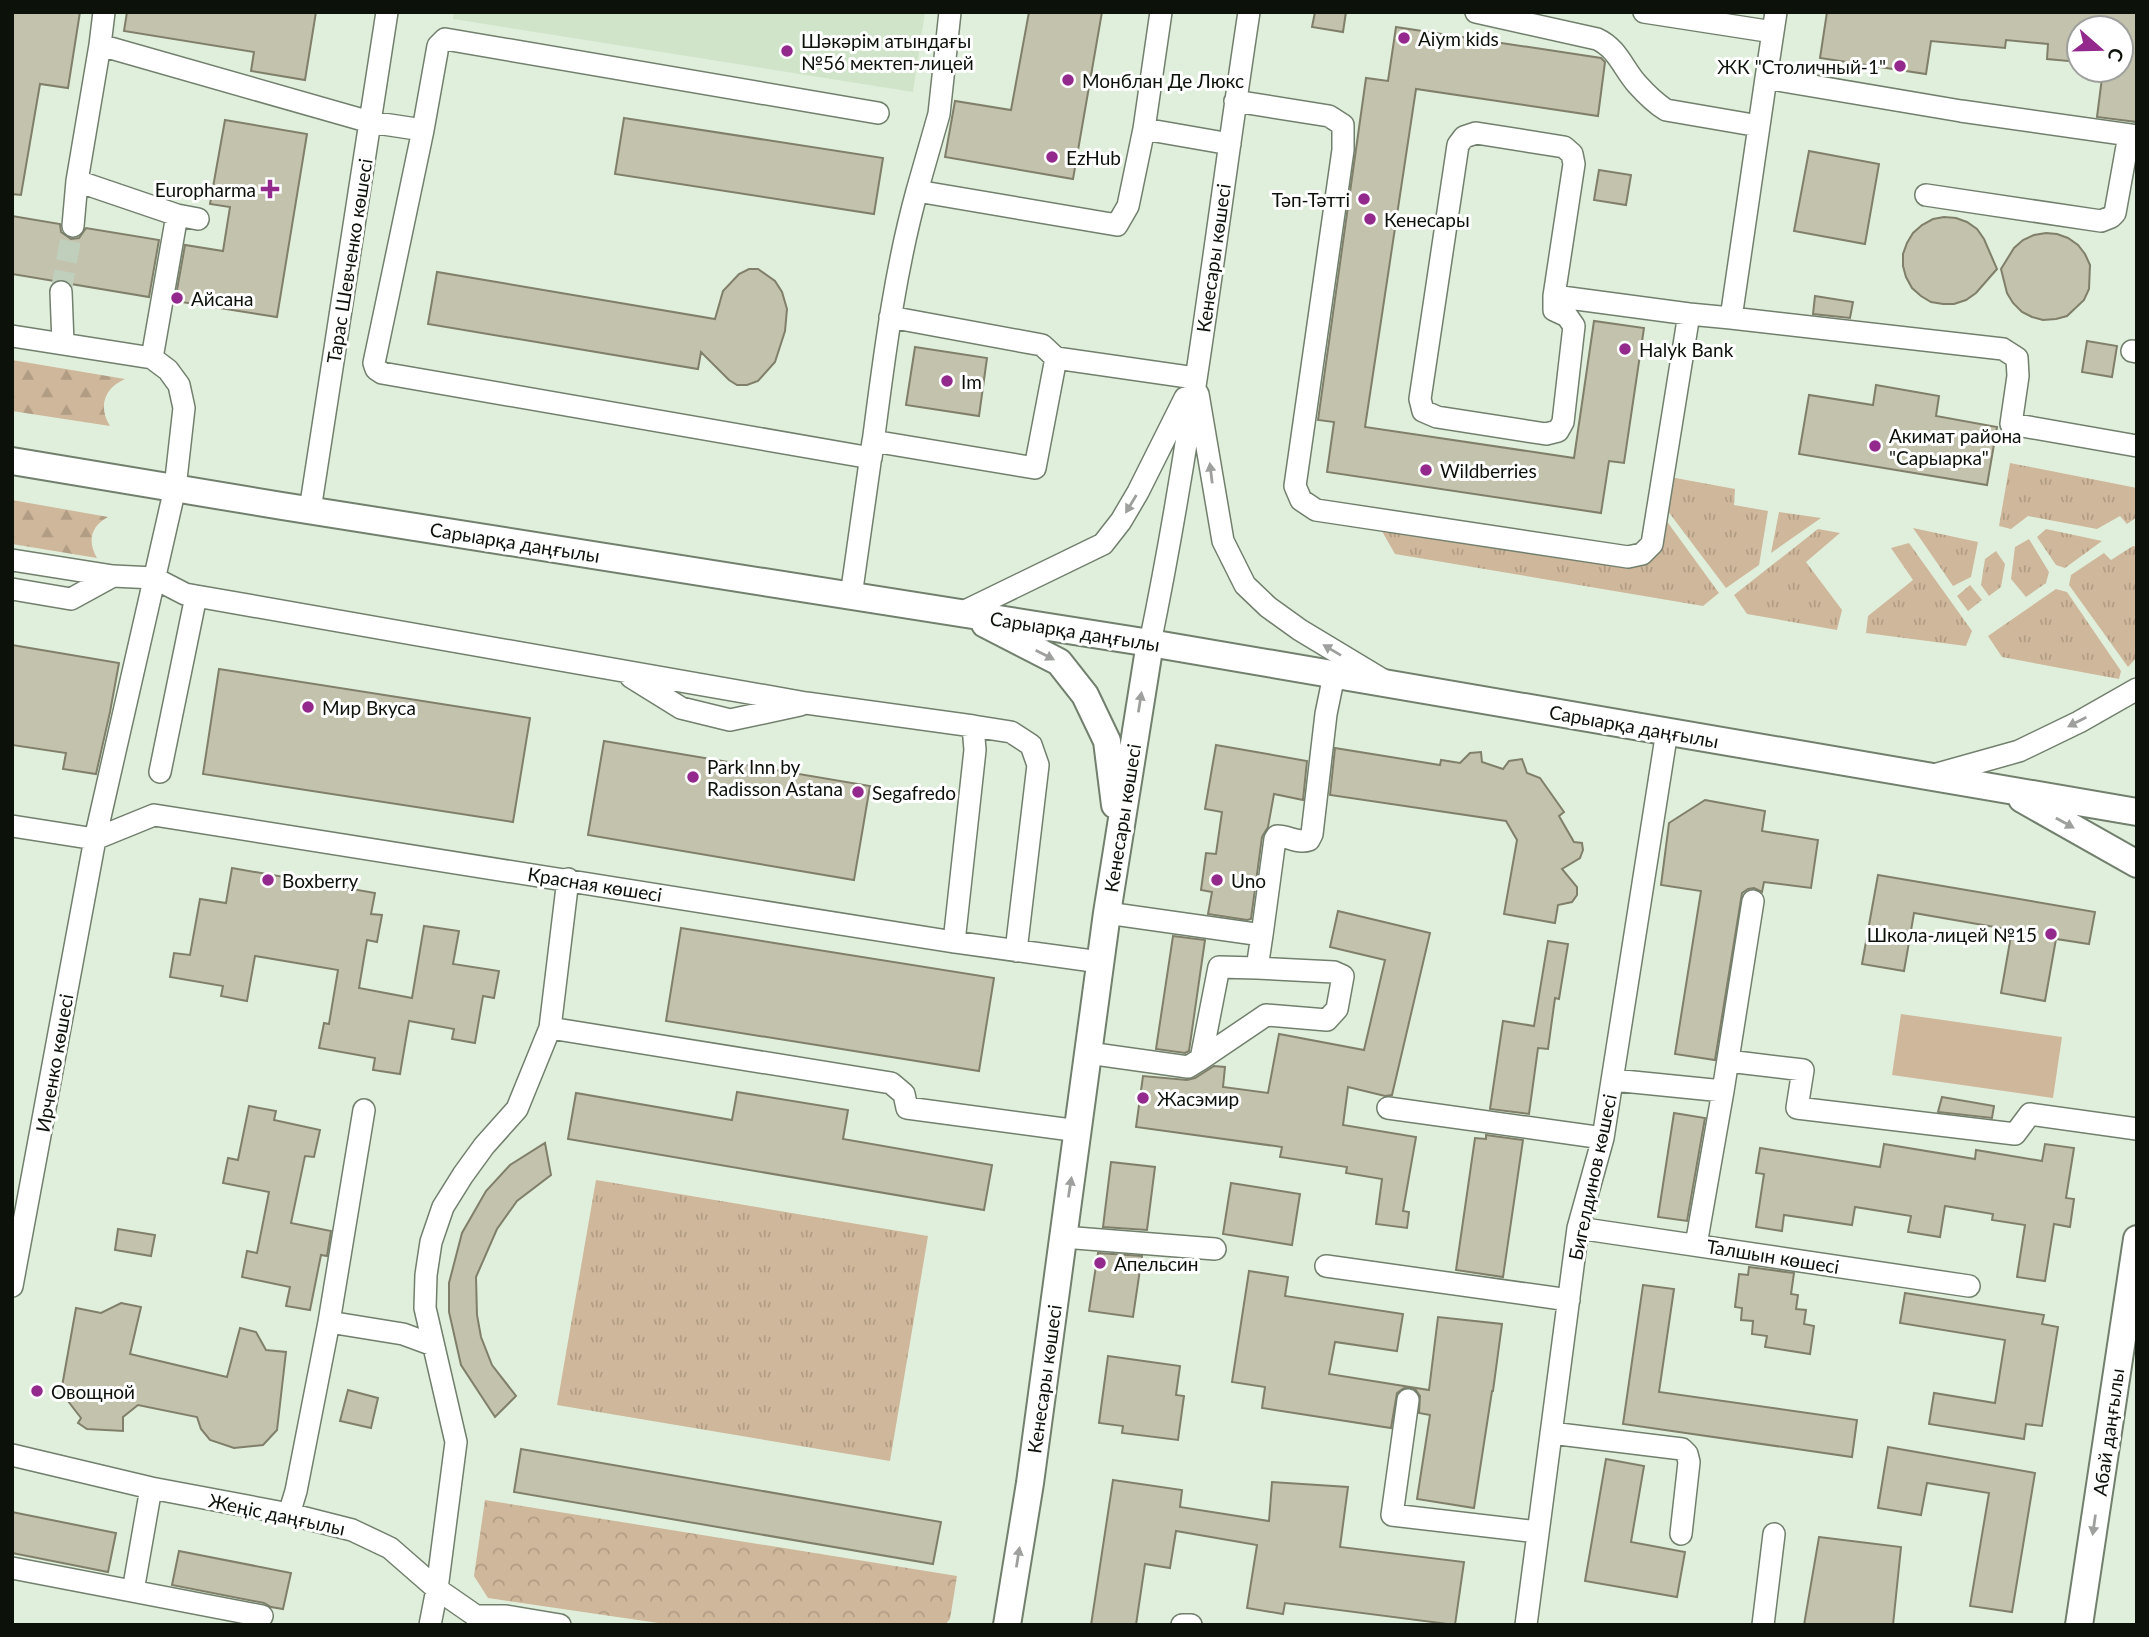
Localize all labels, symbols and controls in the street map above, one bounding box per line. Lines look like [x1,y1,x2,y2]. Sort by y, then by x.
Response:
north arrow [2065,14,2135,84]
place label: Aiym kids [1418,27,1499,50]
place label: Шәкәрім атындағы №56 мектеп-лицей [801,29,974,74]
marker: Aiym kids [1396,30,1412,46]
marker: Шәкәрім атындағы №56 мектеп-лицей [779,43,795,59]
text: С [2103,45,2129,65]
place label: ЖК "Столичный-1" [1717,55,1886,78]
marker: ЖК "Столичный-1" [1892,58,1908,74]
place label: Монблан Де Люкс [1082,69,1244,92]
marker: Монблан Де Люкс [1060,72,1076,88]
place label: EzHub [1066,146,1121,169]
marker: EzHub [1044,149,1060,165]
street label: Тарас Шевченко көшесі [321,157,377,365]
place label: Europharma [155,178,256,201]
marker: Europharma [262,181,278,197]
street label: Кенесары көшесі [1191,182,1235,334]
place label: Тәп-Тәтті [1272,188,1350,211]
marker: Тәп-Тәтті [1356,191,1372,207]
place label: Кенесары [1384,208,1470,231]
marker: Кенесары [1362,211,1378,227]
place label: Айсана [191,287,253,310]
marker: Айсана [169,290,185,306]
place label: Halyk Bank [1639,338,1734,361]
marker: Halyk Bank [1617,341,1633,357]
place label: Im [961,370,982,393]
marker: Im [939,373,955,389]
place label: Акимат района "Сарыарка" [1889,424,2022,469]
marker: Акимат района "Сарыарка" [1867,438,1883,454]
place label: Wildberries [1440,459,1537,482]
one-way arrow [1206,462,1217,484]
marker: Wildberries [1418,462,1434,478]
one-way arrow [1125,494,1137,513]
street label: Сарыарқа даңғылы [428,517,602,567]
street label: Сарыарқа даңғылы [988,606,1162,656]
one-way arrow [1323,643,1342,656]
one-way arrow [1035,649,1055,660]
one-way arrow [1135,691,1146,713]
place label: Мир Вкуса [322,696,416,719]
marker: Мир Вкуса [300,699,316,715]
street label: Сарыарқа даңғылы [1548,700,1720,752]
one-way arrow [2067,717,2087,728]
street label: Кенесары көшесі [1099,742,1145,894]
place label: Park Inn by Radisson Astana [707,755,843,800]
marker: Park Inn by Radisson Astana [685,769,701,785]
place label: Segafredo [872,781,956,804]
marker: Segafredo [850,784,866,800]
one-way arrow [2055,816,2075,828]
street label: Красная көшесі [526,862,664,906]
place label: Boxberry [282,869,358,892]
place label: Uno [1231,869,1266,892]
marker: Boxberry [260,872,276,888]
marker: Uno [1209,872,1225,888]
place label: Школа-лицей №15 [1867,923,2037,946]
marker: Школа-лицей №15 [2043,926,2059,942]
street label: Ирченко көшесі [31,992,77,1134]
place label: Жасэмир [1157,1087,1239,1110]
marker: Жасэмир [1135,1090,1151,1106]
street label: Бигелдинов көшесі [1563,1092,1621,1262]
one-way arrow [1065,1176,1076,1198]
street label: Талшын көшесі [1705,1234,1841,1278]
place label: Апельсин [1114,1252,1198,1275]
marker: Апельсин [1092,1255,1108,1271]
street label: Кенесары көшесі [1022,1303,1066,1455]
street label: Абай даңғылы [2088,1367,2128,1497]
place label: Овощной [51,1380,135,1403]
marker: Овощной [29,1383,45,1399]
street label: Жеңіс даңғылы [207,1488,347,1540]
one-way arrow [2088,1514,2099,1536]
one-way arrow [1013,1546,1024,1568]

